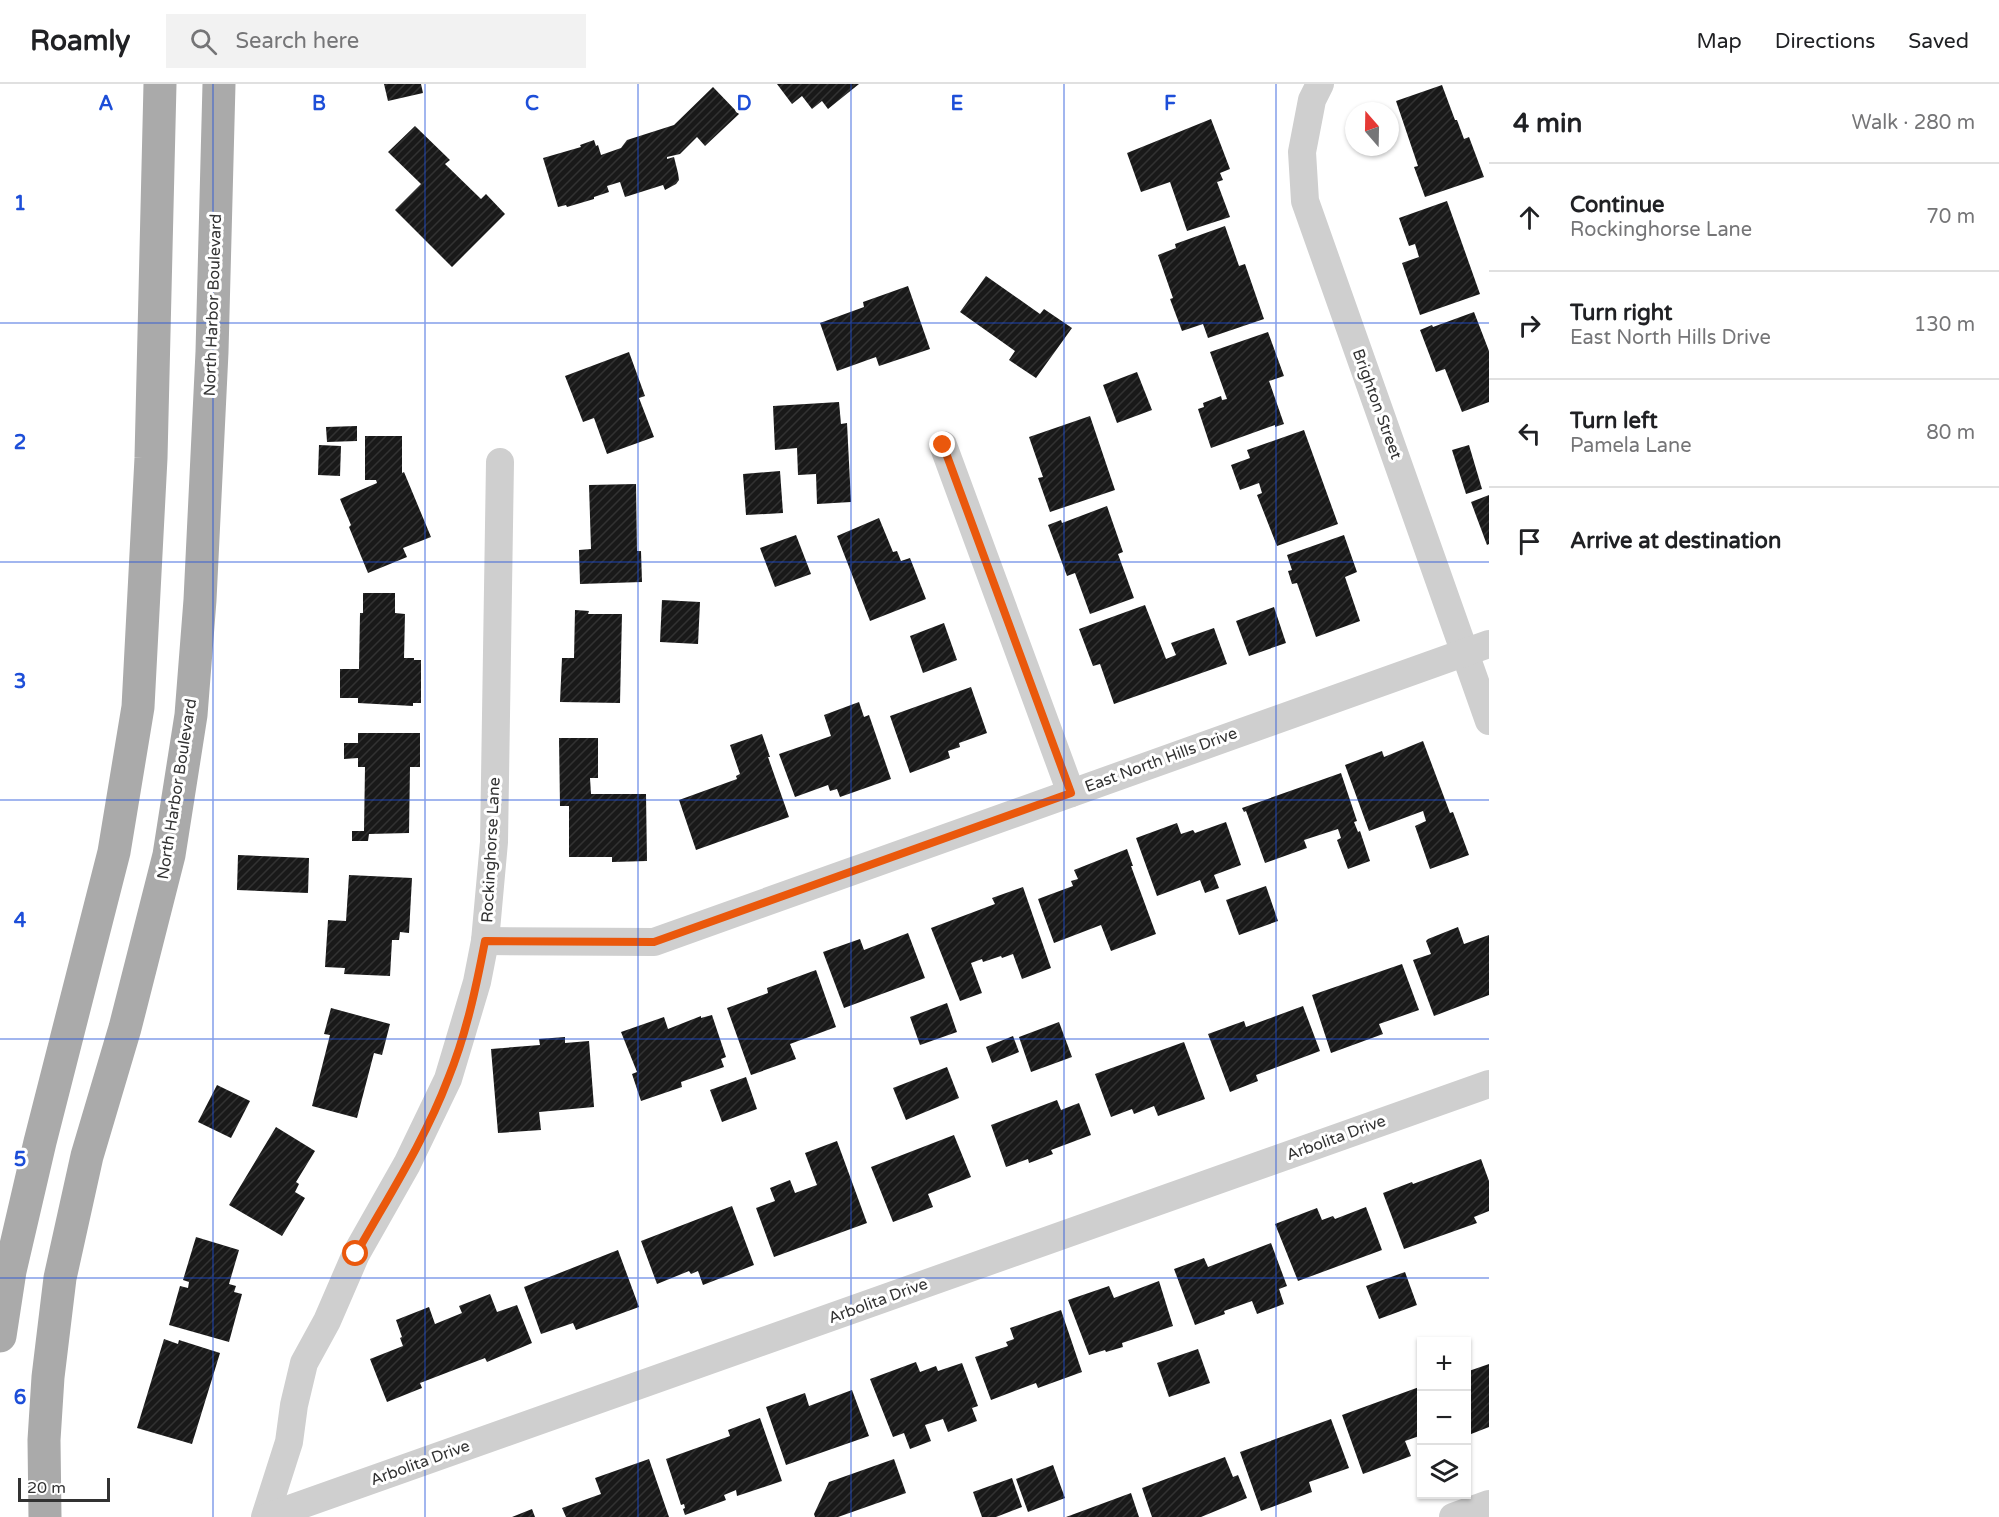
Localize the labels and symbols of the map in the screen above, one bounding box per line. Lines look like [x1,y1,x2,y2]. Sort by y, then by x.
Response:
text: A [99,92,114,116]
text: B [312,92,326,116]
text: C [525,92,539,116]
text: D [736,92,752,116]
text: E [951,92,964,116]
text: F [1164,92,1176,116]
north arrow [1345,102,1399,156]
text: 1 [14,192,26,216]
street label: North Harbor Boulevard [200,213,226,397]
street label: Brighton Street [1348,346,1406,462]
text: 2 [14,431,26,455]
route end [929,431,955,457]
text: 3 [14,670,26,694]
street label: North Harbor Boulevard [153,697,201,881]
street label: East North Hills Drive [1082,723,1240,797]
street label: Rockinghorse Lane [477,777,505,923]
text: 4 [14,909,27,933]
street label: Arbolita Drive [1284,1111,1388,1165]
text: 5 [14,1148,26,1172]
route start [342,1240,368,1266]
street label: Arbolita Drive [826,1274,930,1328]
text: 6 [14,1386,26,1410]
street label: Arbolita Drive [368,1436,472,1490]
scale bar [18,1475,110,1502]

